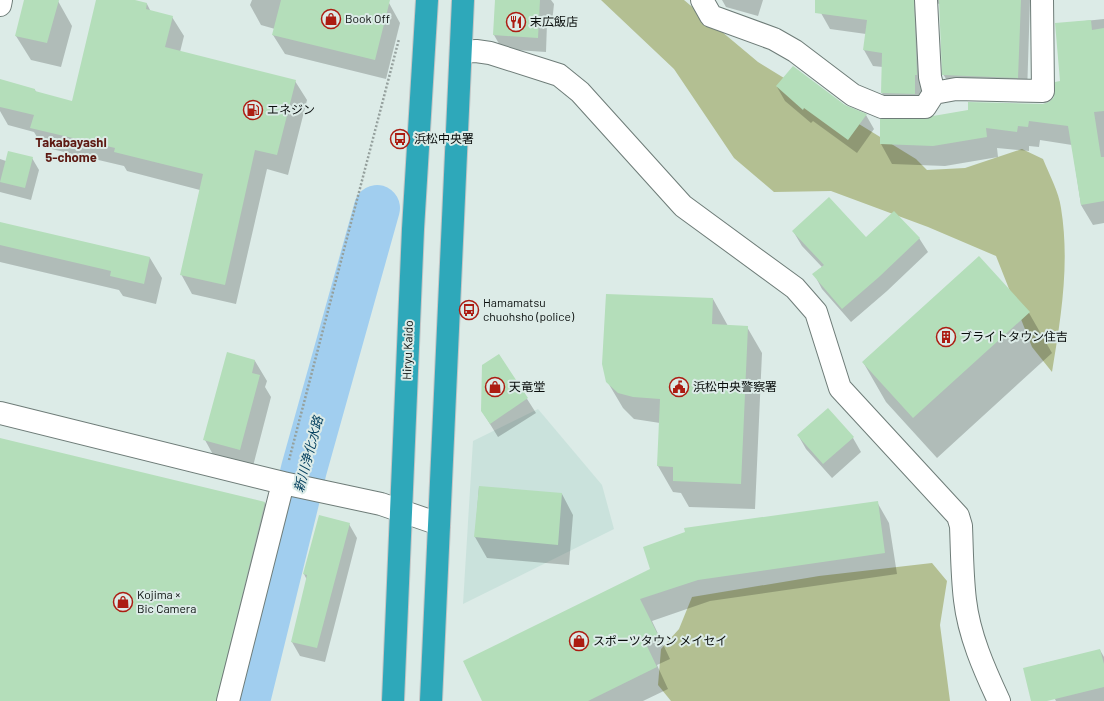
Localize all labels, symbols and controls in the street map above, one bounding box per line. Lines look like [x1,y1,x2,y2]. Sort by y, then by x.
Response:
shop icon: Book Off [320,8,342,30]
place label: Book Off [345,11,390,25]
restaurant icon: 末広飯店 [505,11,527,33]
place label: 末広飯店 [530,14,578,28]
fuel station icon: エネジン [242,99,264,121]
place label: エネジン [267,102,315,116]
bus stop icon: 浜松中央署 [389,128,411,150]
place label: 浜松中央署 [414,131,474,145]
district label: Takabayashi 5-chome [35,134,107,165]
place label: Hamamatsu chuohsho (police) [483,295,575,323]
bus stop icon: Hamamatsu chuohsho (police) [458,299,480,321]
street label: Hiryu Kaido [399,320,415,380]
building icon: ブライトタウン住吉 [935,326,957,348]
place label: ブライトタウン住吉 [960,329,1068,343]
shop icon: 天竜堂 [484,376,506,398]
public building icon: 浜松中央警察署 [668,376,690,398]
place label: 天竜堂 [509,379,545,393]
place label: 浜松中央警察署 [693,379,777,393]
water label: 新川浄化水路 [290,413,326,494]
place label: Kojima × Bic Camera [137,587,196,615]
shop icon: Kojima × Bic Camera [112,591,134,613]
shop icon: スポーツタウン メイセイ [568,630,590,652]
place label: スポーツタウン メイセイ [593,633,727,647]

